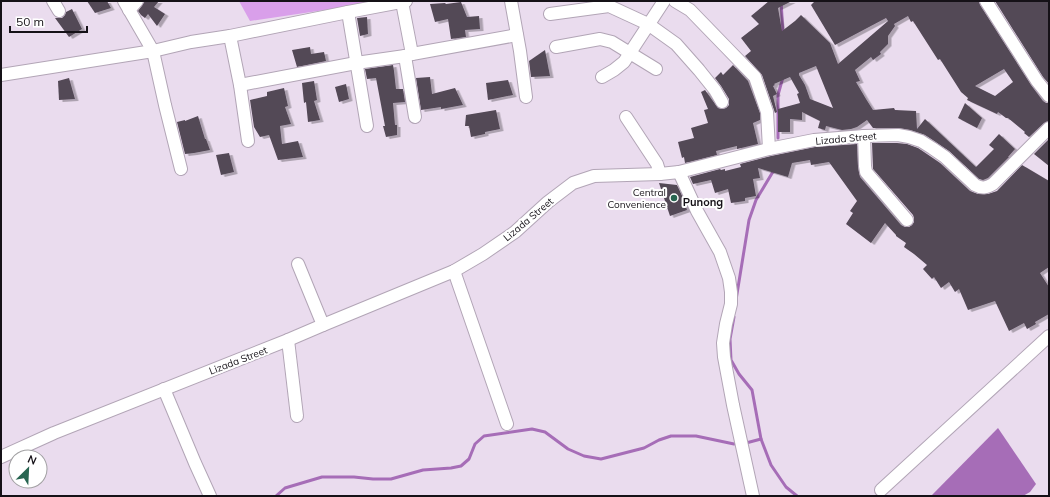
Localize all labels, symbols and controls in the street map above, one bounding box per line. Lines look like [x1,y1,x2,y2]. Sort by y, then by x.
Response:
scale bar [10,8,87,34]
text: 50 m [16,14,44,29]
street label: Lizada Street [815,129,878,148]
place label: Central Convenience [607,186,666,211]
marker: Central Convenience [669,193,679,203]
street label: Lizada Street [501,194,556,244]
district label: Punong [683,195,723,209]
street label: Lizada Street [207,343,270,378]
north arrow [8,449,48,489]
text: N [25,452,39,468]

